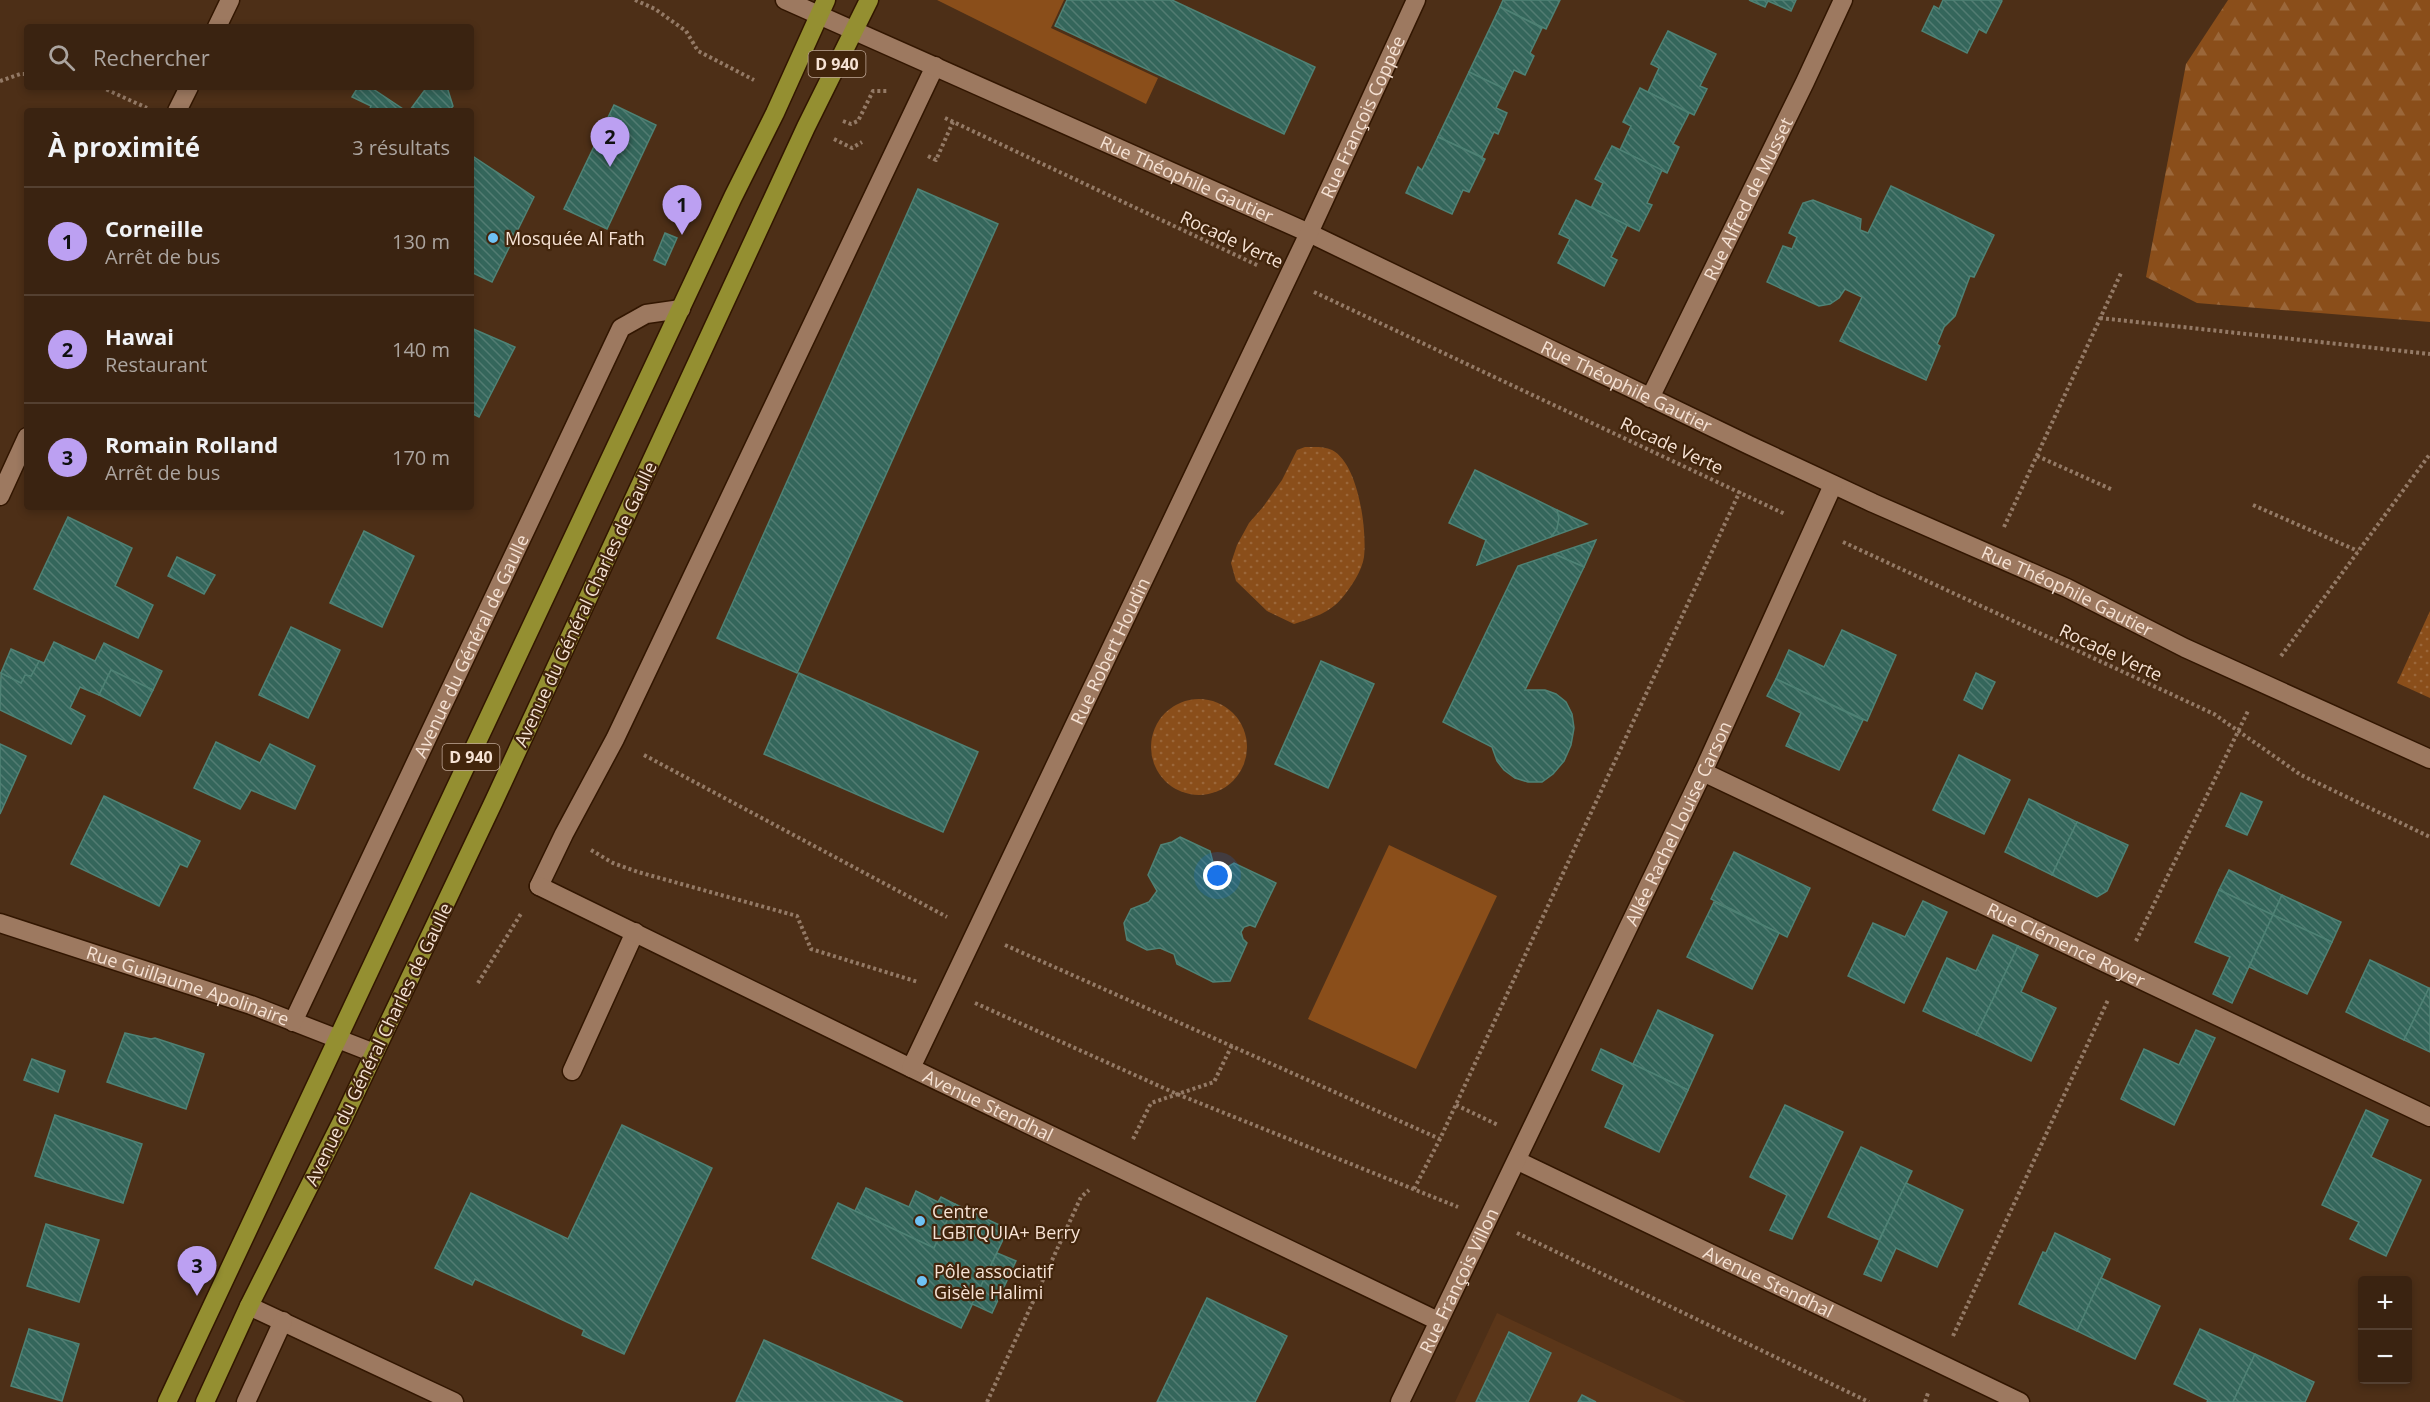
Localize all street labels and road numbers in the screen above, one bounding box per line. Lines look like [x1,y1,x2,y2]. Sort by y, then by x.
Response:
street label: Rue François Coppée [1315,32,1410,202]
road number: D 940 [808,51,866,77]
street label: Rue Alfred de Musset [1698,113,1798,284]
street label: Rue Théophile Gautier [1097,130,1278,228]
street label: Rocade Verte [1177,205,1287,273]
street label: Rue Théophile Gautier [1537,335,1717,438]
street label: Rocade Verte [1617,411,1727,479]
street label: Avenue du Général Charles de Gaulle [508,458,662,750]
street label: Avenue du Général de Gaulle [408,530,534,761]
street label: Rue Théophile Gautier [1978,540,2158,642]
street label: Rue Robert Houdin [1064,573,1155,728]
street label: Rocade Verte [2056,618,2166,686]
street label: Allée Rachel Louise Carson [1619,717,1737,930]
road number: D 940 [442,744,500,770]
street label: Rue Clémence Royer [1983,896,2150,992]
street label: Avenue du Général Charles de Gaulle [299,899,457,1189]
street label: Rue Guillaume Apolinaire [83,940,293,1031]
street label: Avenue Stendhal [919,1064,1057,1147]
street label: Rue François Villon [1413,1204,1504,1357]
street label: Avenue Stendhal [1700,1240,1838,1323]

